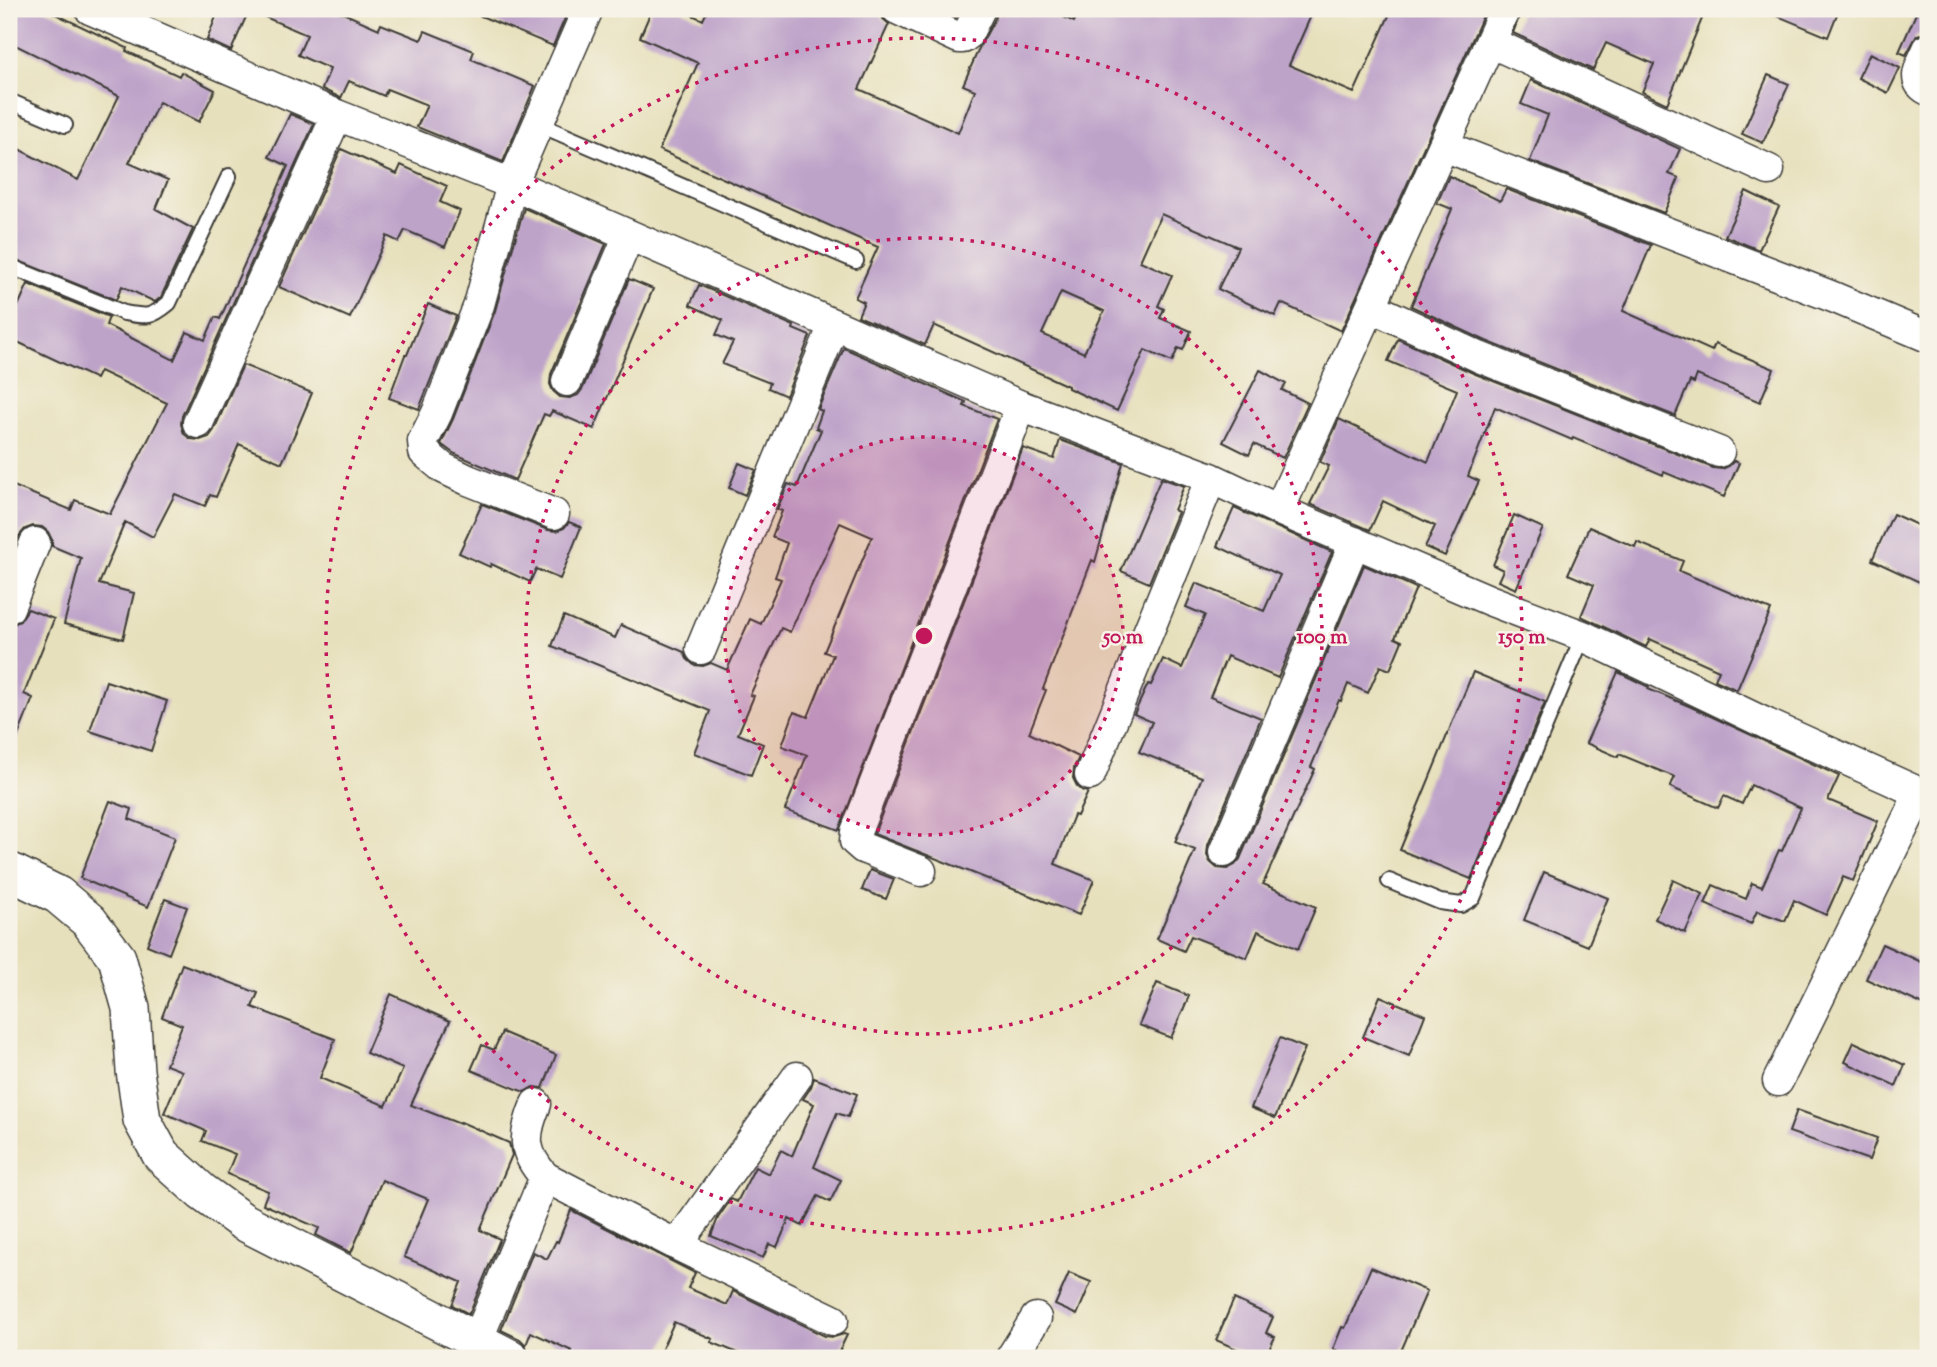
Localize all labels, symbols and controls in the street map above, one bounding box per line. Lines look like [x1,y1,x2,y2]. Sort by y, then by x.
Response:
text: 50 m [1101,623,1144,653]
text: 100 m [1297,623,1348,653]
text: 150 m [1498,623,1546,653]
centre of rings [912,624,936,648]

